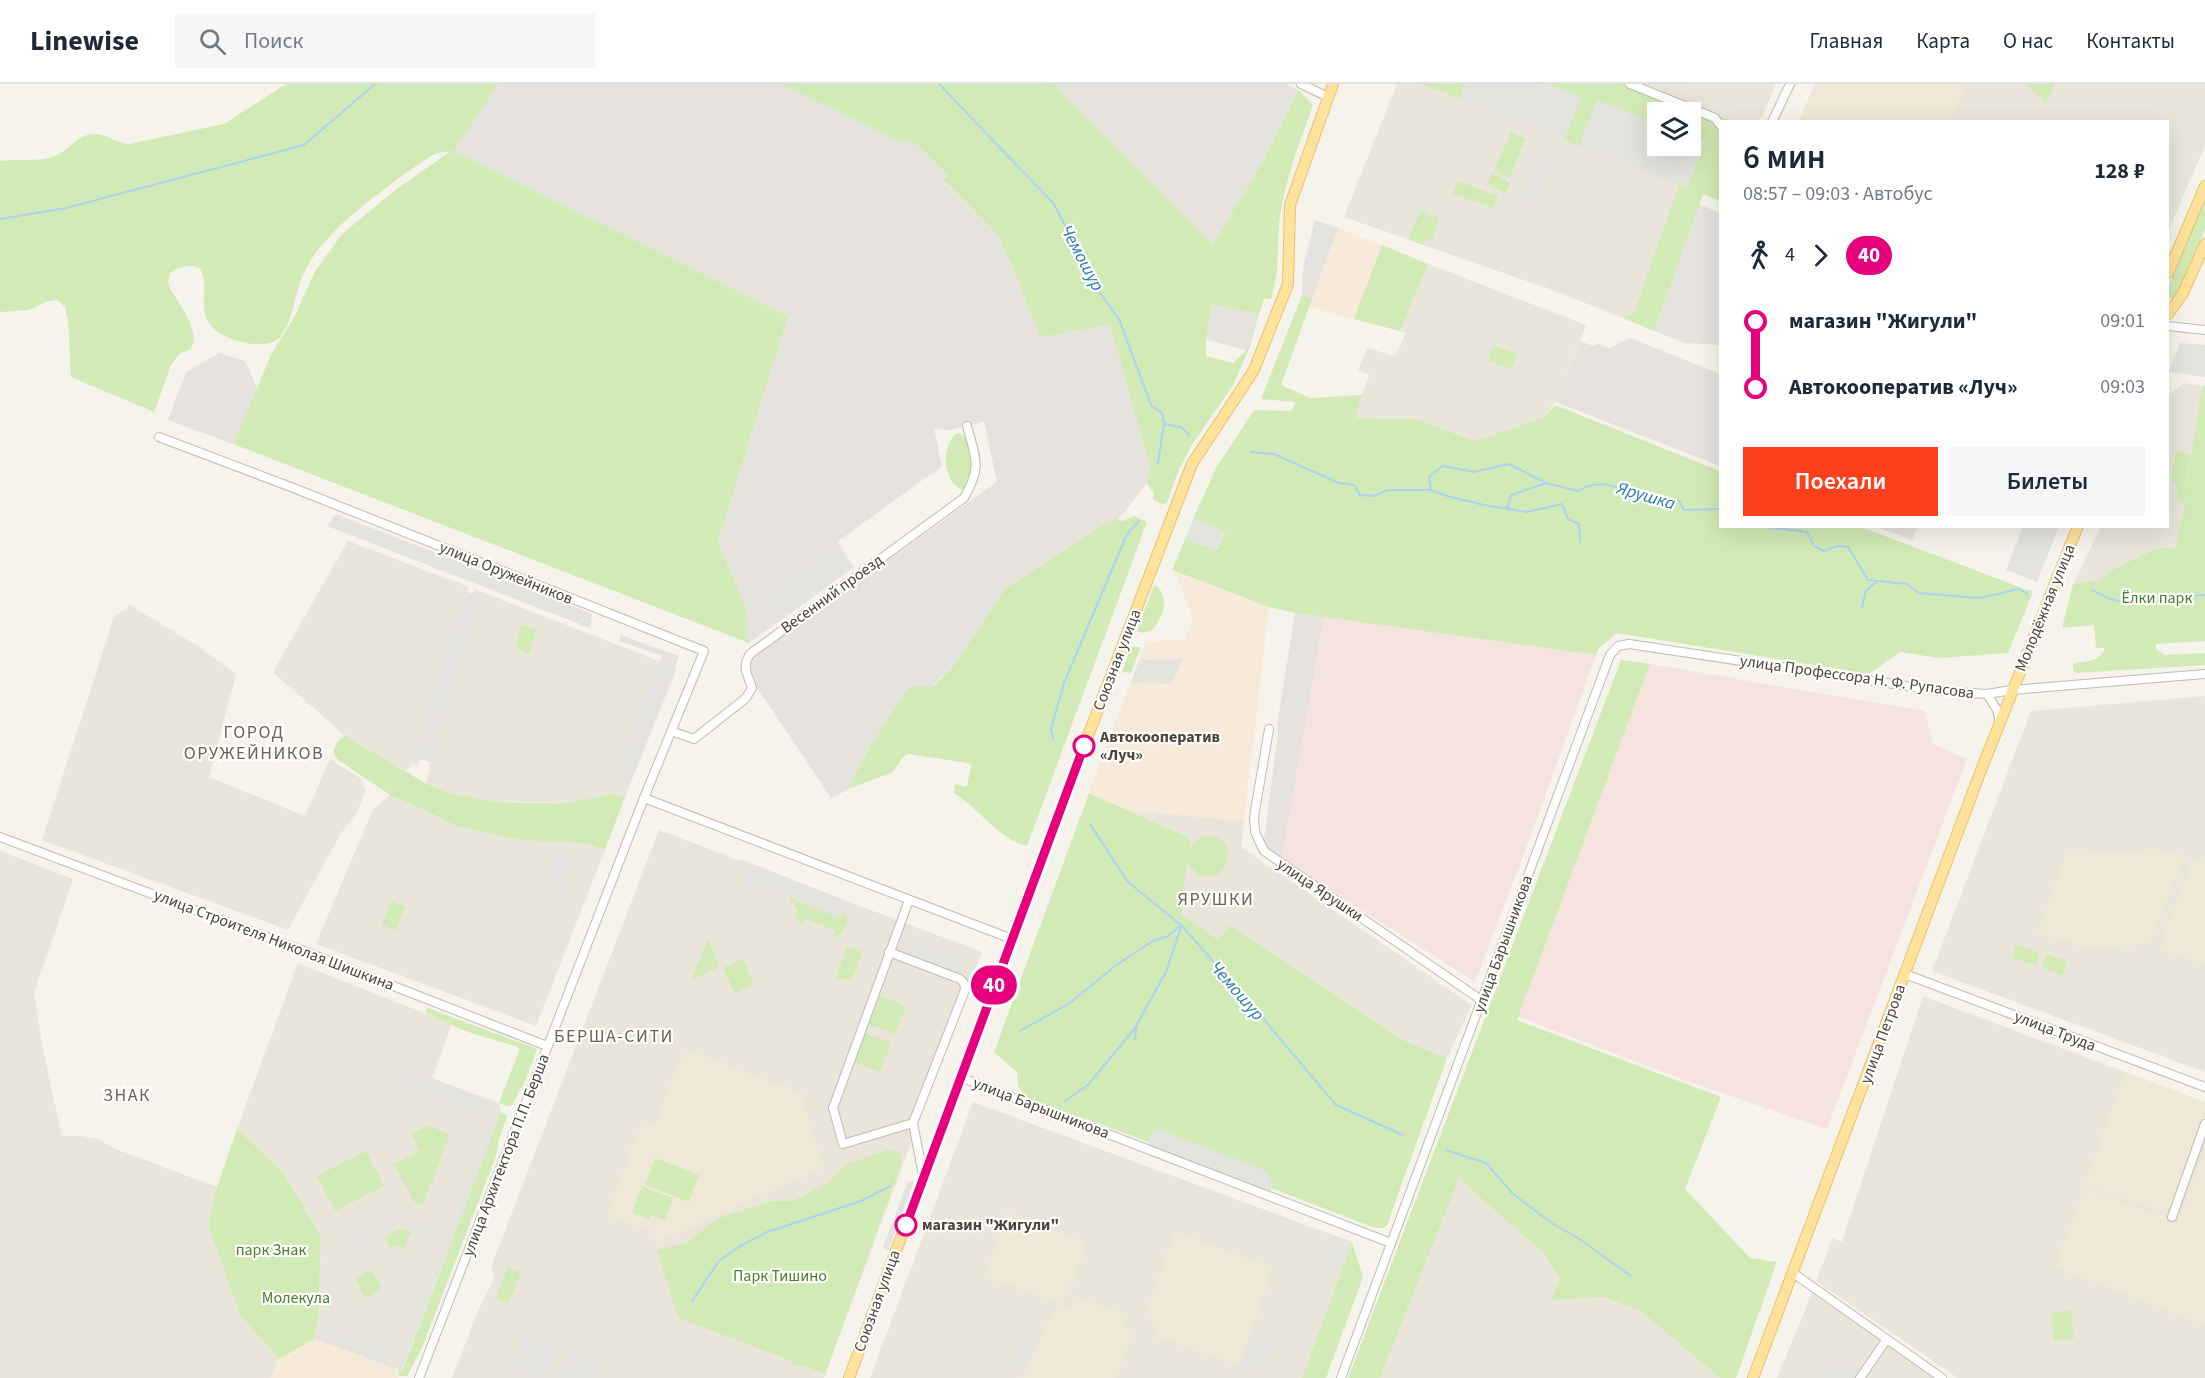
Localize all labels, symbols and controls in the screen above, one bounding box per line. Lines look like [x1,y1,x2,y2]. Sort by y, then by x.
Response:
search box [175,14,595,68]
text: Linewise [30,21,139,61]
icon: search [196,25,229,58]
text: Поиск [244,25,303,57]
text: Главная [1810,26,1883,56]
text: Карта [1916,26,1970,56]
text: О нас [2003,26,2053,56]
text: Контакты [2086,26,2175,56]
map controls [1647,102,1701,156]
button: layers [1647,102,1701,156]
text: 6 мин [1743,134,1826,181]
text: 128 ₽ [2094,155,2145,187]
text: 08:57 – 09:03 · Автобус [1743,180,1933,208]
water label: Чемошур [1054,220,1110,296]
icon: walk [1743,239,1776,272]
icon: forward [1804,239,1837,272]
text: 40 [1858,240,1880,270]
text: 4 [1785,241,1795,269]
text: магазин "Жигули" [1789,305,1977,337]
text: 09:01 [2100,307,2145,335]
text: Автокооператив «Луч» [1789,371,2018,403]
text: 09:03 [2100,373,2145,401]
button: Поехали [1743,447,1938,516]
button: Билеты [1950,447,2145,516]
water label: Ярушка [1613,475,1679,516]
street label: улица Оружейников [436,536,576,610]
street label: Молодёжная улица [2009,541,2081,675]
street label: Весенний проезд [776,549,888,639]
park label: Ёлки парк [2122,587,2192,609]
street label: Союзная улица [1088,606,1146,714]
street label: улица Профессора Н. Ф. Рупасова [1739,650,1975,704]
district label: ГОРОД ОРУЖЕЙНИКОВ [184,720,324,766]
place label: Автокооператив «Луч» [1099,726,1220,766]
marker: Автокооператив «Луч» [1073,735,1095,757]
street label: улица Ярушки [1273,853,1367,927]
street label: улица Барышникова [1468,872,1538,1016]
street label: улица Строителя Николая Шишкина [151,884,397,996]
district label: ЯРУШКИ [1178,887,1254,912]
water label: Чемошур [1204,956,1270,1026]
line badge: 40 [967,966,1021,1004]
text: 40 [983,970,1005,1000]
street label: улица Петрова [1855,981,1911,1087]
street label: улица Труда [2011,1005,2099,1057]
district label: БЕРША-СИТИ [554,1024,674,1049]
street label: улица Архитектора П.П. Берша [457,1051,555,1259]
street label: улица Барышникова [970,1072,1112,1144]
district label: ЗНАК [103,1083,151,1108]
marker: магазин "Жигули" [895,1214,917,1236]
place label: магазин "Жигули" [922,1214,1059,1236]
park label: парк Знак [236,1239,306,1261]
street label: Союзная улица [848,1247,906,1355]
park label: Парк Тишино [733,1265,827,1287]
park label: Молекула [262,1287,330,1309]

